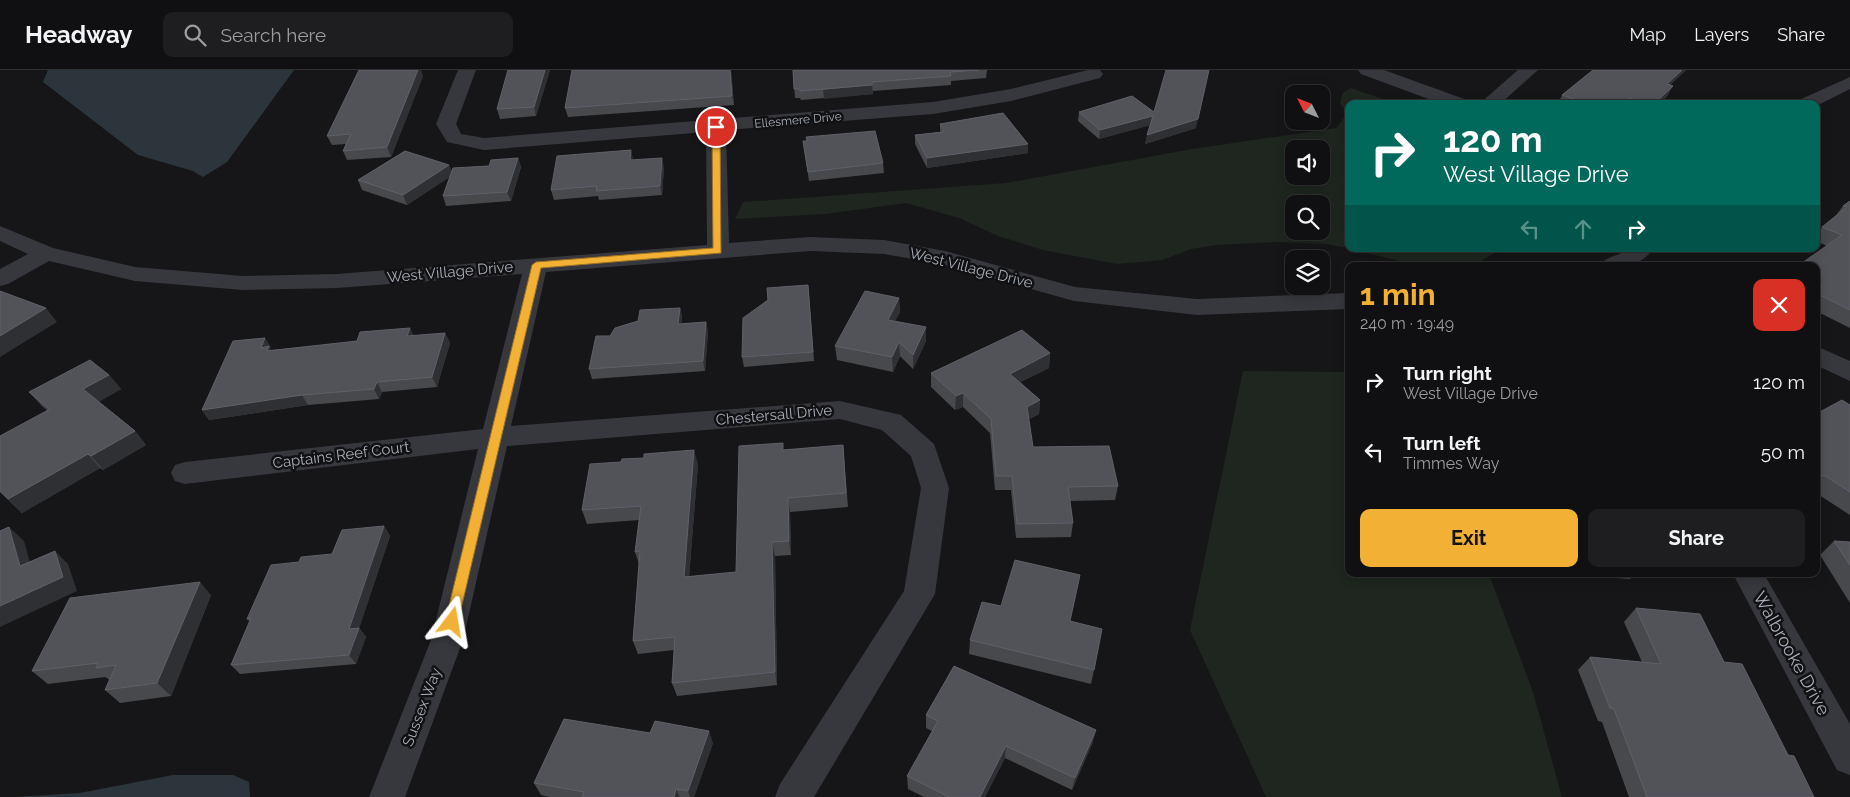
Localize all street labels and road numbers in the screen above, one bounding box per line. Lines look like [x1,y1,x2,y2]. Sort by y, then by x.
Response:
street label: Ellesmere Drive [754,109,842,131]
street label: West Village Drive [907,244,1035,292]
street label: West Village Drive [386,258,514,286]
street label: Chestersall Drive [715,401,833,429]
street label: Captains Reef Court [272,438,410,472]
street label: Walbrooke Drive [1749,587,1835,719]
street label: Sussex Way [399,665,445,749]

